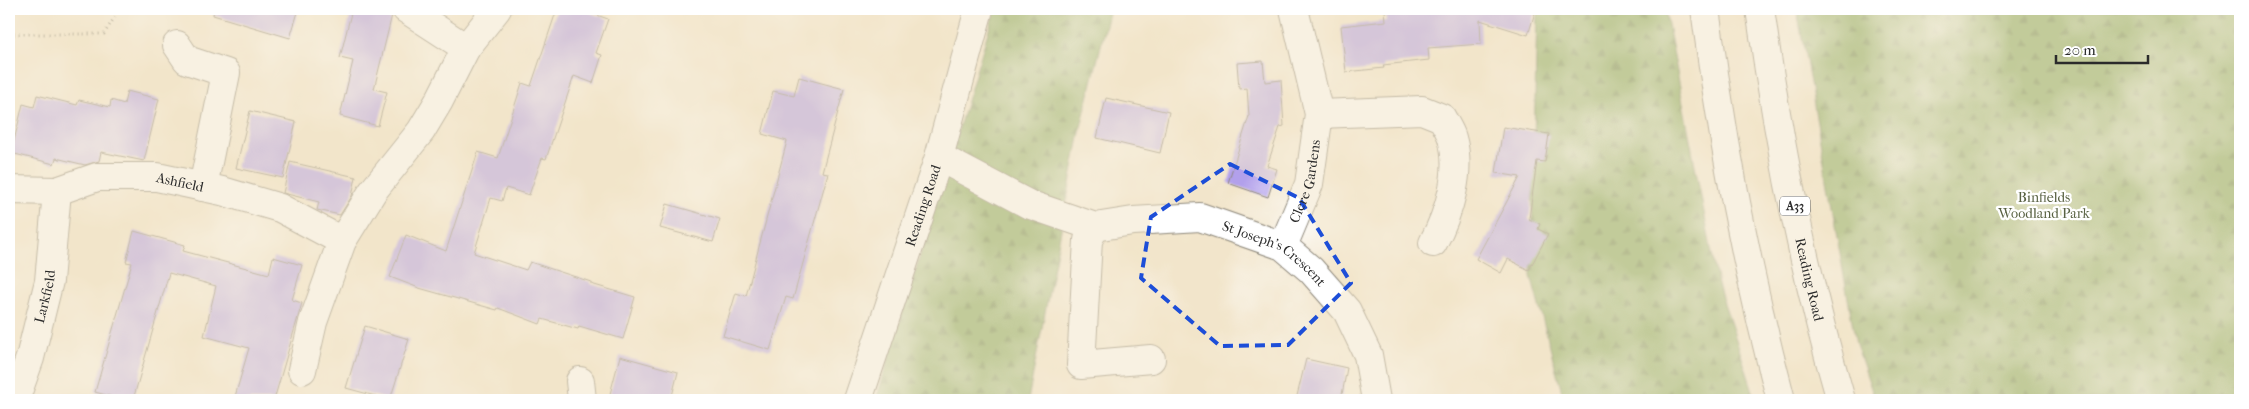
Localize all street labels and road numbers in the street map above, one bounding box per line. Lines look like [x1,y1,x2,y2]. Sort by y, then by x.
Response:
street label: Clere Gardens [1286,139,1324,226]
street label: Reading Road [902,162,945,249]
street label: Ashfield [154,169,206,196]
road number: A33 [1780,197,1810,216]
street label: St Joseph's Crescent [1220,217,1329,290]
street label: Reading Road [1791,236,1827,323]
street label: Larkfield [31,269,59,325]

